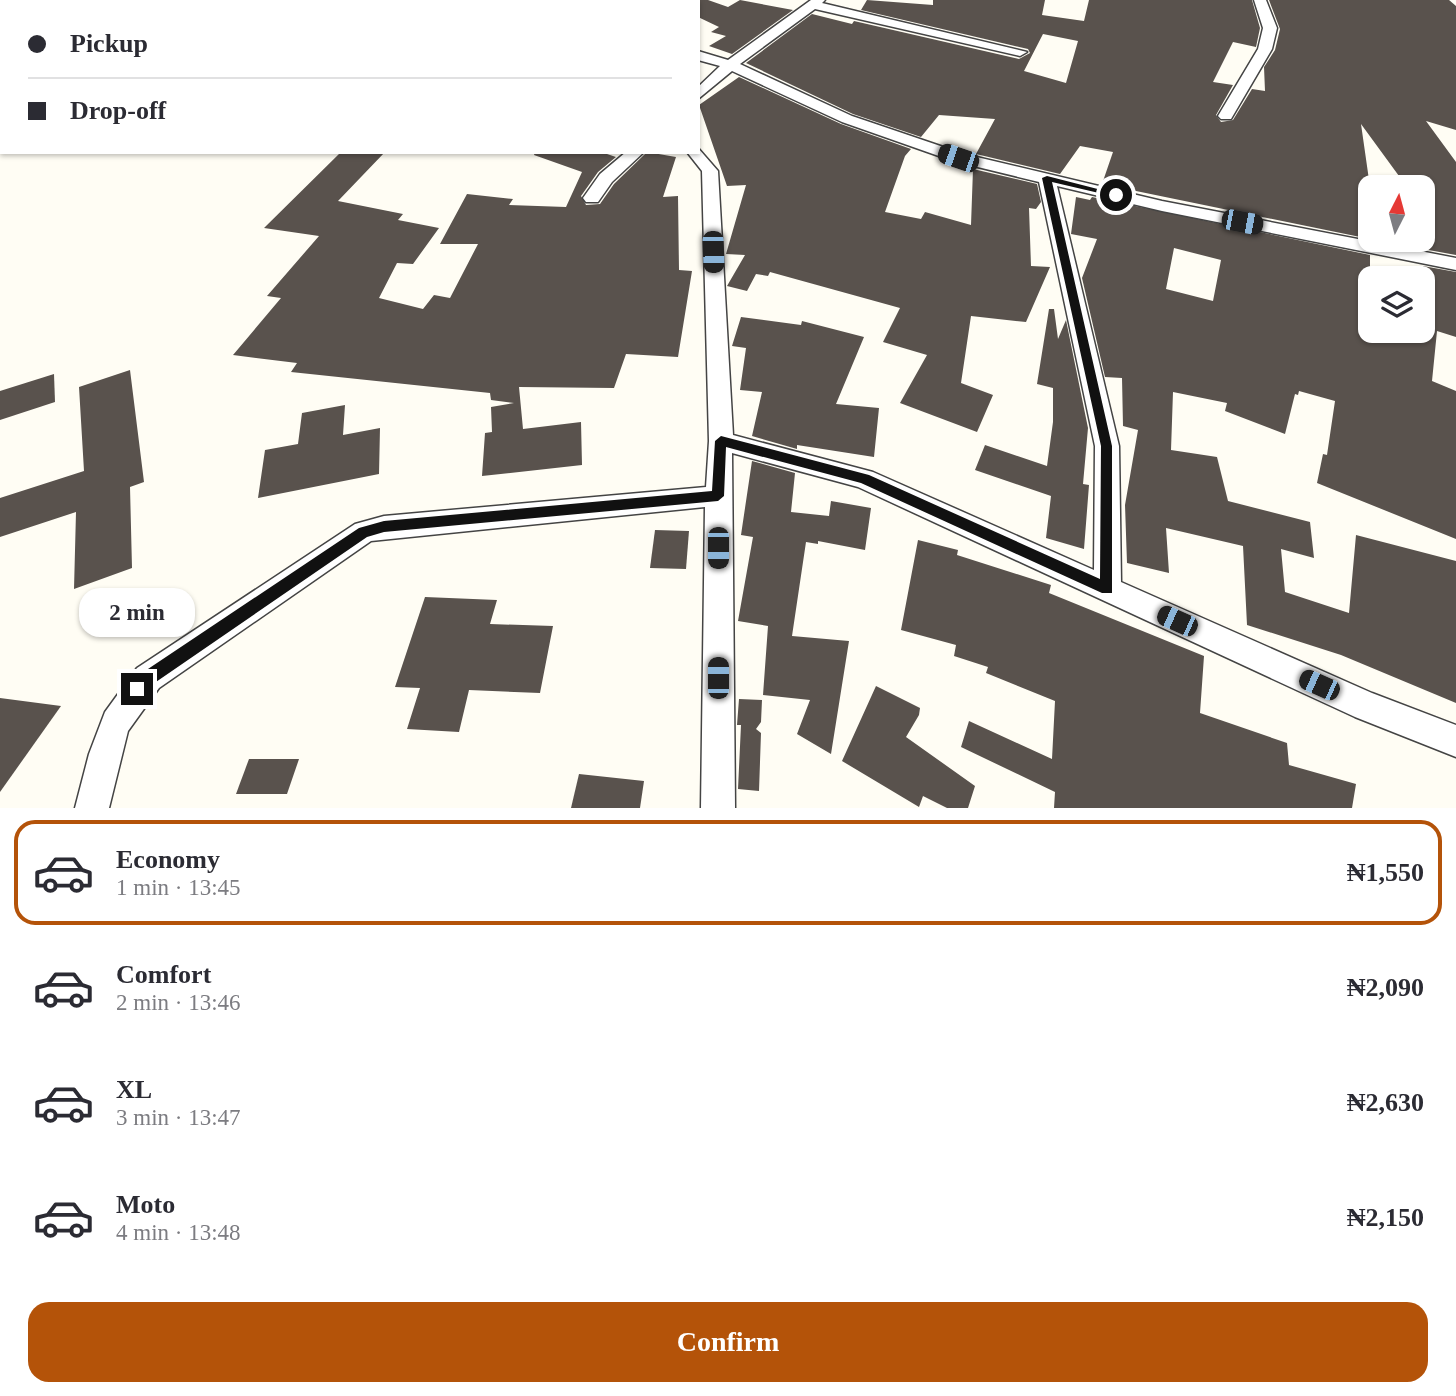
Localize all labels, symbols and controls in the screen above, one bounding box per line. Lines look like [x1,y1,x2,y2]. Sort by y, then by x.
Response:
text: Pickup [70,29,148,58]
text: Drop-off [70,96,166,125]
car [935,141,982,175]
north arrow [1358,175,1435,252]
map controls [1358,175,1435,343]
route start [1100,179,1132,211]
car [1220,208,1265,236]
car [702,231,725,273]
button: layers [1358,266,1435,343]
car [708,527,729,569]
callout: 2 min [79,588,195,636]
text: 2 min [109,600,165,625]
car [1154,603,1201,639]
car [708,657,729,699]
car [1296,667,1343,703]
route end [121,673,153,705]
icon: car [32,841,95,904]
text: Economy [116,845,220,874]
text: ₦1,550 [1347,858,1424,887]
text: 1 min · 13:45 [116,875,241,900]
icon: car [32,956,95,1019]
text: Comfort [116,960,211,989]
text: ₦2,090 [1347,973,1424,1002]
text: 2 min · 13:46 [116,990,241,1015]
icon: car [32,1071,95,1134]
text: XL [116,1075,152,1104]
text: ₦2,630 [1347,1088,1424,1117]
text: 3 min · 13:47 [116,1105,241,1130]
icon: car [32,1186,95,1249]
text: Moto [116,1190,175,1219]
text: ₦2,150 [1347,1203,1424,1232]
text: 4 min · 13:48 [116,1220,241,1245]
button: Confirm [28,1302,1428,1382]

